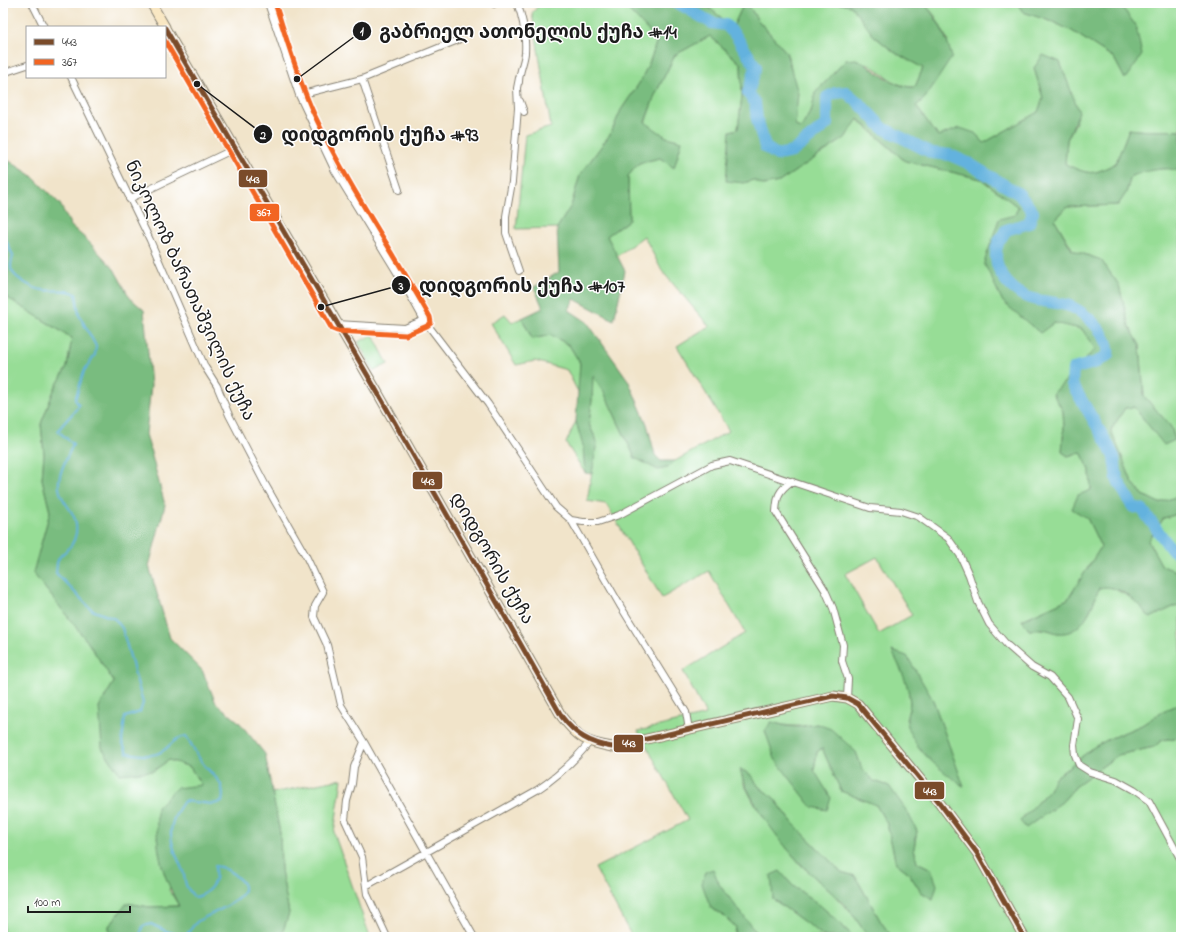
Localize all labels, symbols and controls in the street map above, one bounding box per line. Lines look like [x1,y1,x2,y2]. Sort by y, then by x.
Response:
callout: გაბრიელ ათონელის ქუჩა #14 [352,16,685,47]
text: გაბრიელ ათონელის ქუჩა #14 [379,20,677,47]
text: 1 [360,23,364,41]
legend [26,26,166,78]
text: 443 [62,34,77,52]
text: 367 [62,54,77,72]
callout: დიდგორის ქუჩა #93 [253,119,487,150]
text: დიდგორის ქუჩა #93 [281,123,479,150]
text: 2 [259,127,266,145]
street label: ნიკოლოზ ბარათაშვილის ქუჩა [117,156,261,426]
line badge: 443 [238,169,268,188]
text: 443 [245,172,260,188]
line badge: 367 [249,203,280,222]
text: 367 [256,205,271,221]
callout: დიდგორის ქუჩა #107 [391,270,633,301]
text: დიდგორის ქუჩა #107 [419,274,625,301]
text: 3 [398,278,404,296]
line badge: 443 [412,471,443,490]
text: 443 [420,474,435,490]
street label: დიდგორის ქუჩა [443,488,539,630]
line badge: 443 [613,734,644,753]
text: 443 [621,736,636,752]
line badge: 443 [914,781,945,800]
text: 443 [922,784,937,800]
scale bar [28,888,130,914]
text: 100 m [34,894,61,912]

